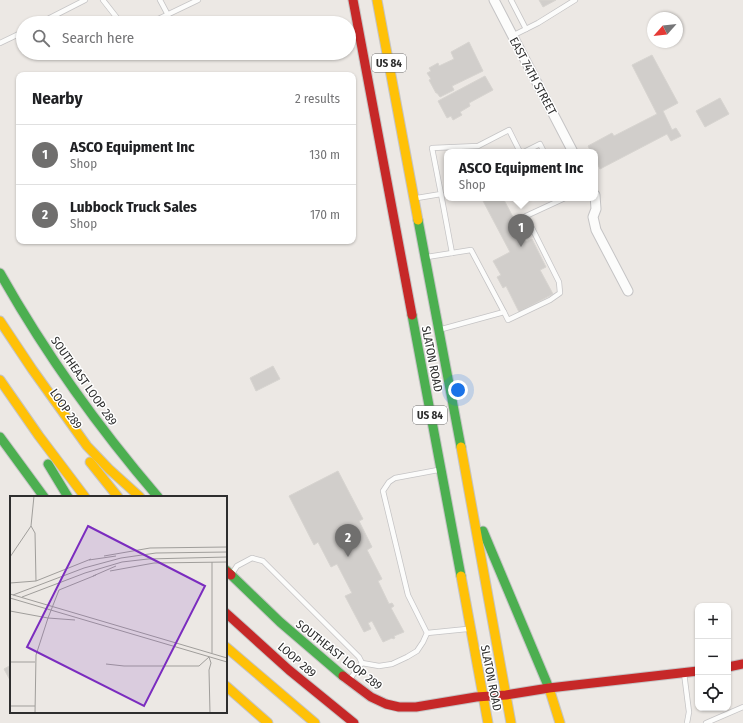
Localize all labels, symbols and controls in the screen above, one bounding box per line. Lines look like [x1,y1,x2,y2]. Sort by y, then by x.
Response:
north arrow [647,12,683,48]
search box [16,16,356,60]
icon: search [30,27,52,49]
text: Search here [62,29,134,47]
street label: EAST 74TH STREET [507,35,560,118]
road number: US 84 [372,54,406,72]
text: Nearby [32,88,83,109]
text: 2 results [295,91,340,106]
text: ASCO Equipment Inc [70,138,195,156]
text: 1 [42,147,48,162]
text: 130 m [309,147,340,162]
popup [444,149,598,201]
text: Shop [70,156,97,171]
text: ASCO Equipment Inc [459,159,583,177]
text: Shop [459,177,486,192]
text: Lubbock Truck Sales [70,198,197,216]
text: 2 [42,207,48,222]
text: 170 m [310,207,340,222]
pin: 1 [508,214,534,247]
text: Shop [70,216,97,231]
street label: SLATON ROAD [419,325,445,393]
street label: SOUTHEAST LOOP 289 [48,334,120,428]
your location [448,380,468,400]
street label: LOOP 289 [47,386,85,432]
road number: US 84 [413,406,447,424]
inset map [10,496,227,713]
pin: 2 [335,524,361,557]
map controls [695,603,731,711]
button: + [695,603,731,639]
street label: SOUTHEAST LOOP 289 [293,617,385,693]
button: − [695,639,731,675]
street label: LOOP 289 [275,640,319,680]
street label: SLATON ROAD [478,644,504,712]
button: locate [695,675,731,711]

